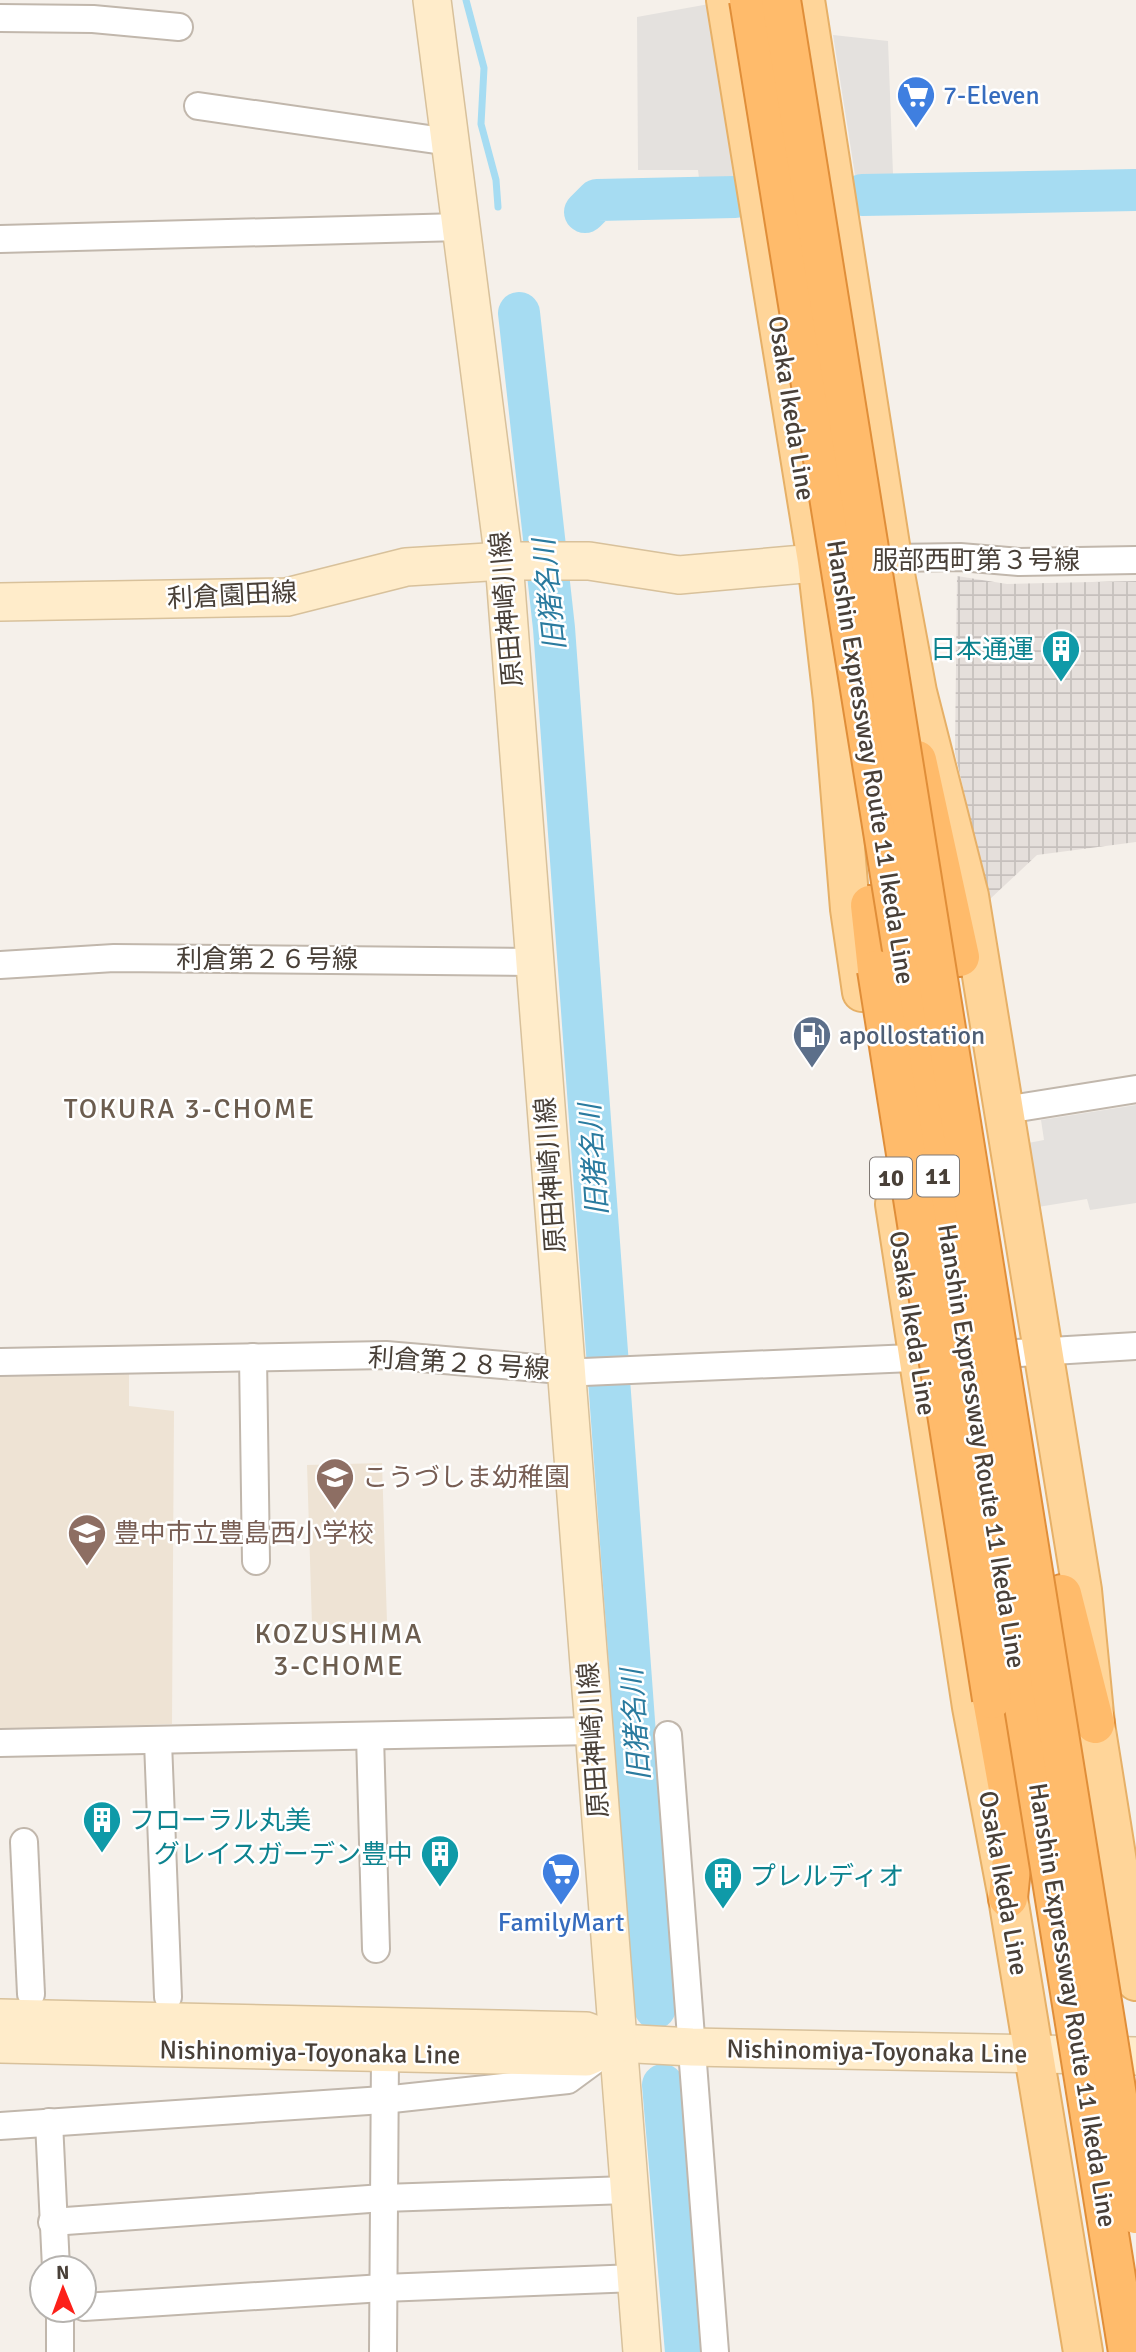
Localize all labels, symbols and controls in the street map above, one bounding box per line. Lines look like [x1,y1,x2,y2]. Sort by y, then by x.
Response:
supermarket icon: 7-Eleven [895,74,937,129]
place label: 7-Eleven [943,80,1040,112]
street label: Osaka Ikeda Line [761,313,821,503]
street label: 原田神崎川線 [484,530,530,688]
water label: 旧猪名川 [527,534,573,652]
street label: Hanshin Expressway Route 11 Ikeda Line [819,538,921,987]
street label: 服部西町第３号線 [872,545,1080,577]
street label: 利倉園田線 [166,577,298,615]
building icon: 日本通運 [1040,628,1082,683]
place label: 日本通運 [930,634,1034,666]
street label: 利倉第２６号線 [176,944,358,976]
fuel station icon: apollostation [791,1014,833,1069]
place label: apollostation [839,1020,985,1052]
district label: TOKURA 3-CHOME [64,1092,316,1126]
street label: 原田神崎川線 [530,1096,572,1254]
water label: 旧猪名川 [573,1100,615,1217]
road number: 11 [917,1156,959,1196]
road number: 10 [870,1158,912,1198]
street label: Hanshin Expressway Route 11 Ikeda Line [930,1222,1032,1671]
street label: Osaka Ikeda Line [882,1228,942,1418]
street label: 利倉第２８号線 [367,1342,551,1386]
school or university icon: こうづしま幼稚園 [314,1456,356,1511]
place label: こうづしま幼稚園 [362,1462,570,1494]
school or university icon: 豊中市立豊島西小学校 [66,1512,108,1567]
place label: 豊中市立豊島西小学校 [114,1518,374,1550]
district label: KOZUSHIMA 3-CHOME [254,1617,424,1683]
street label: 原田神崎川線 [573,1661,615,1819]
water label: 旧猪名川 [615,1665,657,1782]
street label: Hanshin Expressway Route 11 Ikeda Line [1021,1781,1123,2230]
street label: Osaka Ikeda Line [971,1788,1035,1978]
building icon: フローラル丸美 [81,1799,123,1854]
place label: フローラル丸美 [129,1805,311,1837]
building icon: グレイスガーデン豊中 [419,1833,461,1888]
place label: グレイスガーデン豊中 [154,1839,413,1871]
supermarket icon: FamilyMart [540,1851,582,1906]
building icon: プレルディオ [702,1855,744,1910]
place label: プレルディオ [750,1861,904,1893]
place label: FamilyMart [498,1907,624,1939]
street label: Nishinomiya-Toyonaka Line [726,2033,1028,2071]
street label: Nishinomiya-Toyonaka Line [159,2034,461,2072]
north arrow [28,2254,98,2324]
text: N [56,2261,70,2285]

